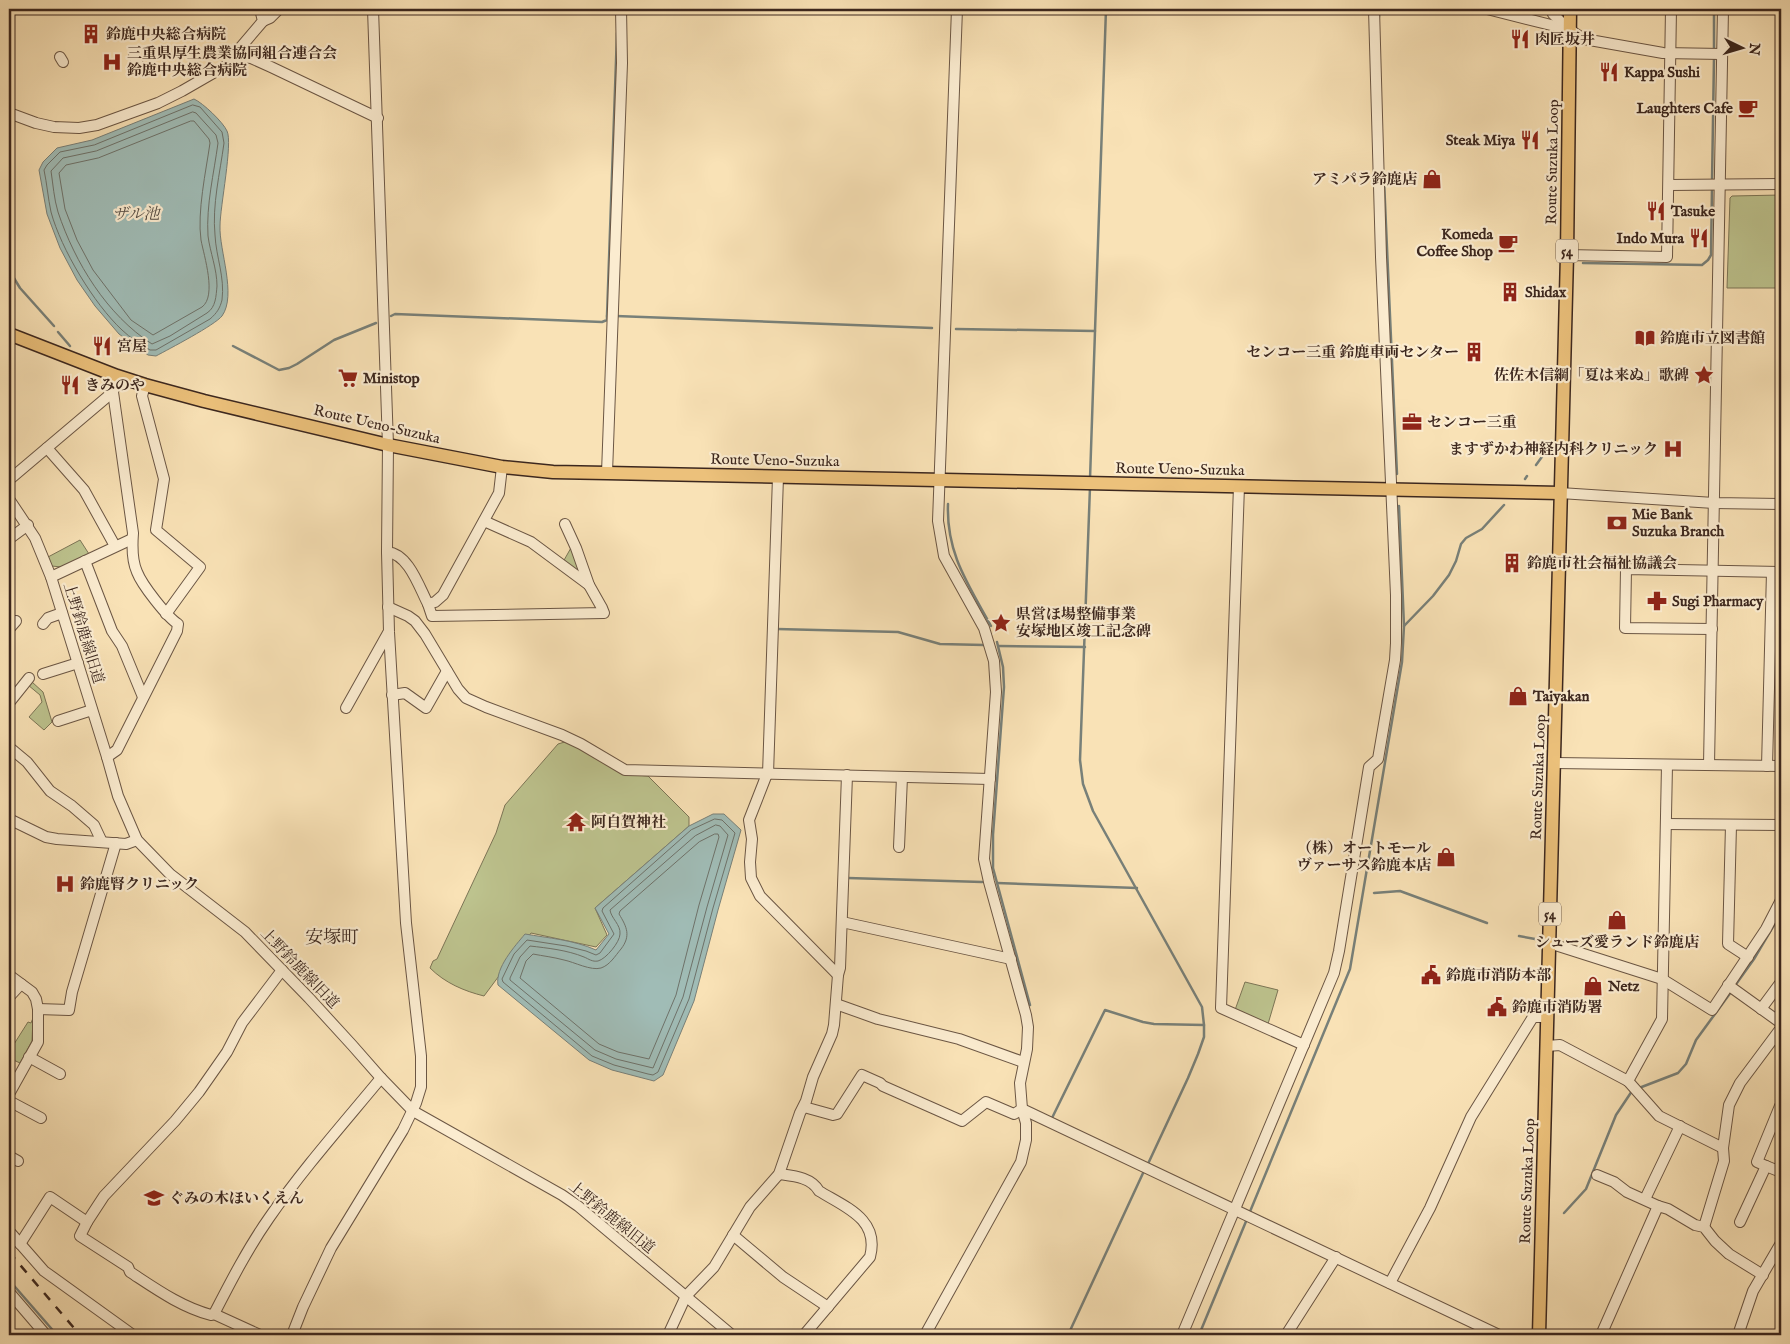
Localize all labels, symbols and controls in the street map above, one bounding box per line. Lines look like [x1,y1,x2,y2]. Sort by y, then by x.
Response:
north arrow [1718,22,1768,72]
building icon: 鈴鹿中央総合病院 [80,23,102,45]
place label: 鈴鹿中央総合病院 [106,25,226,44]
restaurant icon: 肉匠坂井 [1509,28,1531,50]
place label: 肉匠坂井 [1535,30,1595,49]
text: N [1744,41,1764,56]
place label: 三重県厚生農業協同組合連合会 鈴鹿中央総合病院 [127,44,337,80]
hospital icon: 三重県厚生農業協同組合連合会 鈴鹿中央総合病院 [101,51,123,73]
restaurant icon: Kappa Sushi [1598,61,1620,83]
place label: Kappa Sushi [1624,63,1700,82]
cafe icon: Laughters Cafe [1737,97,1759,119]
street label: Route Suzuka Loop [1542,99,1563,225]
place label: Laughters Cafe [1636,99,1733,118]
restaurant icon: Steak Miya [1519,129,1541,151]
place label: Steak Miya [1446,131,1516,150]
shop icon: アミパラ鈴鹿店 [1421,168,1443,190]
place label: アミパラ鈴鹿店 [1312,170,1417,189]
restaurant icon: Tasuke [1645,200,1667,222]
place label: Tasuke [1670,202,1715,221]
water label: ザル池 [112,205,162,225]
place label: Komeda Coffee Shop [1416,225,1494,261]
restaurant icon: Indo Mura [1688,227,1710,249]
place label: Indo Mura [1616,229,1685,248]
cafe icon: Komeda Coffee Shop [1497,232,1519,254]
road number: 54 [1556,240,1578,262]
building icon: Shidax [1499,281,1521,303]
place label: Shidax [1525,283,1567,302]
library icon: 鈴鹿市立図書館 [1634,327,1656,349]
place label: 鈴鹿市立図書館 [1660,329,1765,348]
restaurant icon: 宮屋 [91,335,113,357]
place label: 宮屋 [117,337,147,356]
building icon: センコー三重 鈴鹿車両センター [1463,341,1485,363]
place label: センコー三重 鈴鹿車両センター [1246,343,1459,362]
place icon: 佐佐木信綱「夏は来ぬ」歌碑 [1693,364,1715,386]
place label: 佐佐木信綱「夏は来ぬ」歌碑 [1494,366,1689,385]
supermarket icon: Ministop [337,367,359,389]
place label: Ministop [363,369,420,388]
restaurant icon: きみのや [59,374,81,396]
place label: きみのや [85,376,145,395]
street label: Route Ueno-Suzuka [312,401,443,448]
office icon: センコー三重 [1401,411,1423,433]
place label: センコー三重 [1427,413,1517,432]
hospital icon: ますずかわ神経内科クリニック [1662,438,1684,460]
place label: ますずかわ神経内科クリニック [1449,440,1658,459]
street label: Route Ueno-Suzuka [710,450,840,471]
street label: Route Ueno-Suzuka [1115,459,1245,480]
place label: Mie Bank Suzuka Branch [1632,505,1725,541]
bank icon: Mie Bank Suzuka Branch [1606,512,1628,534]
building icon: 鈴鹿市社会福祉協議会 [1501,552,1523,574]
place label: 鈴鹿市社会福祉協議会 [1527,554,1677,573]
street label: 上野鈴鹿線旧道 [59,580,108,686]
pharmacy icon: Sugi Pharmacy [1646,590,1668,612]
place label: Sugi Pharmacy [1672,592,1764,611]
place label: 県営ほ場整備事業 安塚地区竣工記念碑 [1016,605,1151,641]
place icon: 県営ほ場整備事業 安塚地区竣工記念碑 [990,612,1012,634]
shop icon: Taiyakan [1507,685,1529,707]
place label: Taiyakan [1532,687,1589,706]
street label: Route Suzuka Loop [1527,714,1550,840]
temple icon: 阿自賀神社 [565,811,587,833]
place label: 阿自賀神社 [591,813,666,832]
place label: （株）オートモール ヴァーサス鈴鹿本店 [1297,839,1431,875]
shop icon: （株）オートモール ヴァーサス鈴鹿本店 [1435,846,1457,868]
hospital icon: 鈴鹿腎クリニック [54,873,76,895]
place label: 鈴鹿腎クリニック [80,875,199,894]
road number: 54 [1539,902,1561,926]
shop icon: シューズ愛ランド鈴鹿店 [1606,909,1628,931]
street label: 上野鈴鹿線旧道 [256,924,343,1013]
district label: 安塚町 [305,927,359,950]
place label: シューズ愛ランド鈴鹿店 [1535,933,1699,952]
public building icon: 鈴鹿市消防本部 [1420,964,1442,986]
place label: 鈴鹿市消防本部 [1446,966,1552,985]
shop icon: Netz [1582,975,1604,997]
place label: Netz [1607,977,1640,996]
public building icon: 鈴鹿市消防署 [1486,996,1508,1018]
place label: 鈴鹿市消防署 [1512,998,1602,1017]
street label: Route Suzuka Loop [1516,1118,1539,1244]
street label: 上野鈴鹿線旧道 [565,1177,658,1258]
school or university icon: ぐみの木ほいくえん [143,1187,165,1209]
place label: ぐみの木ほいくえん [169,1189,304,1208]

